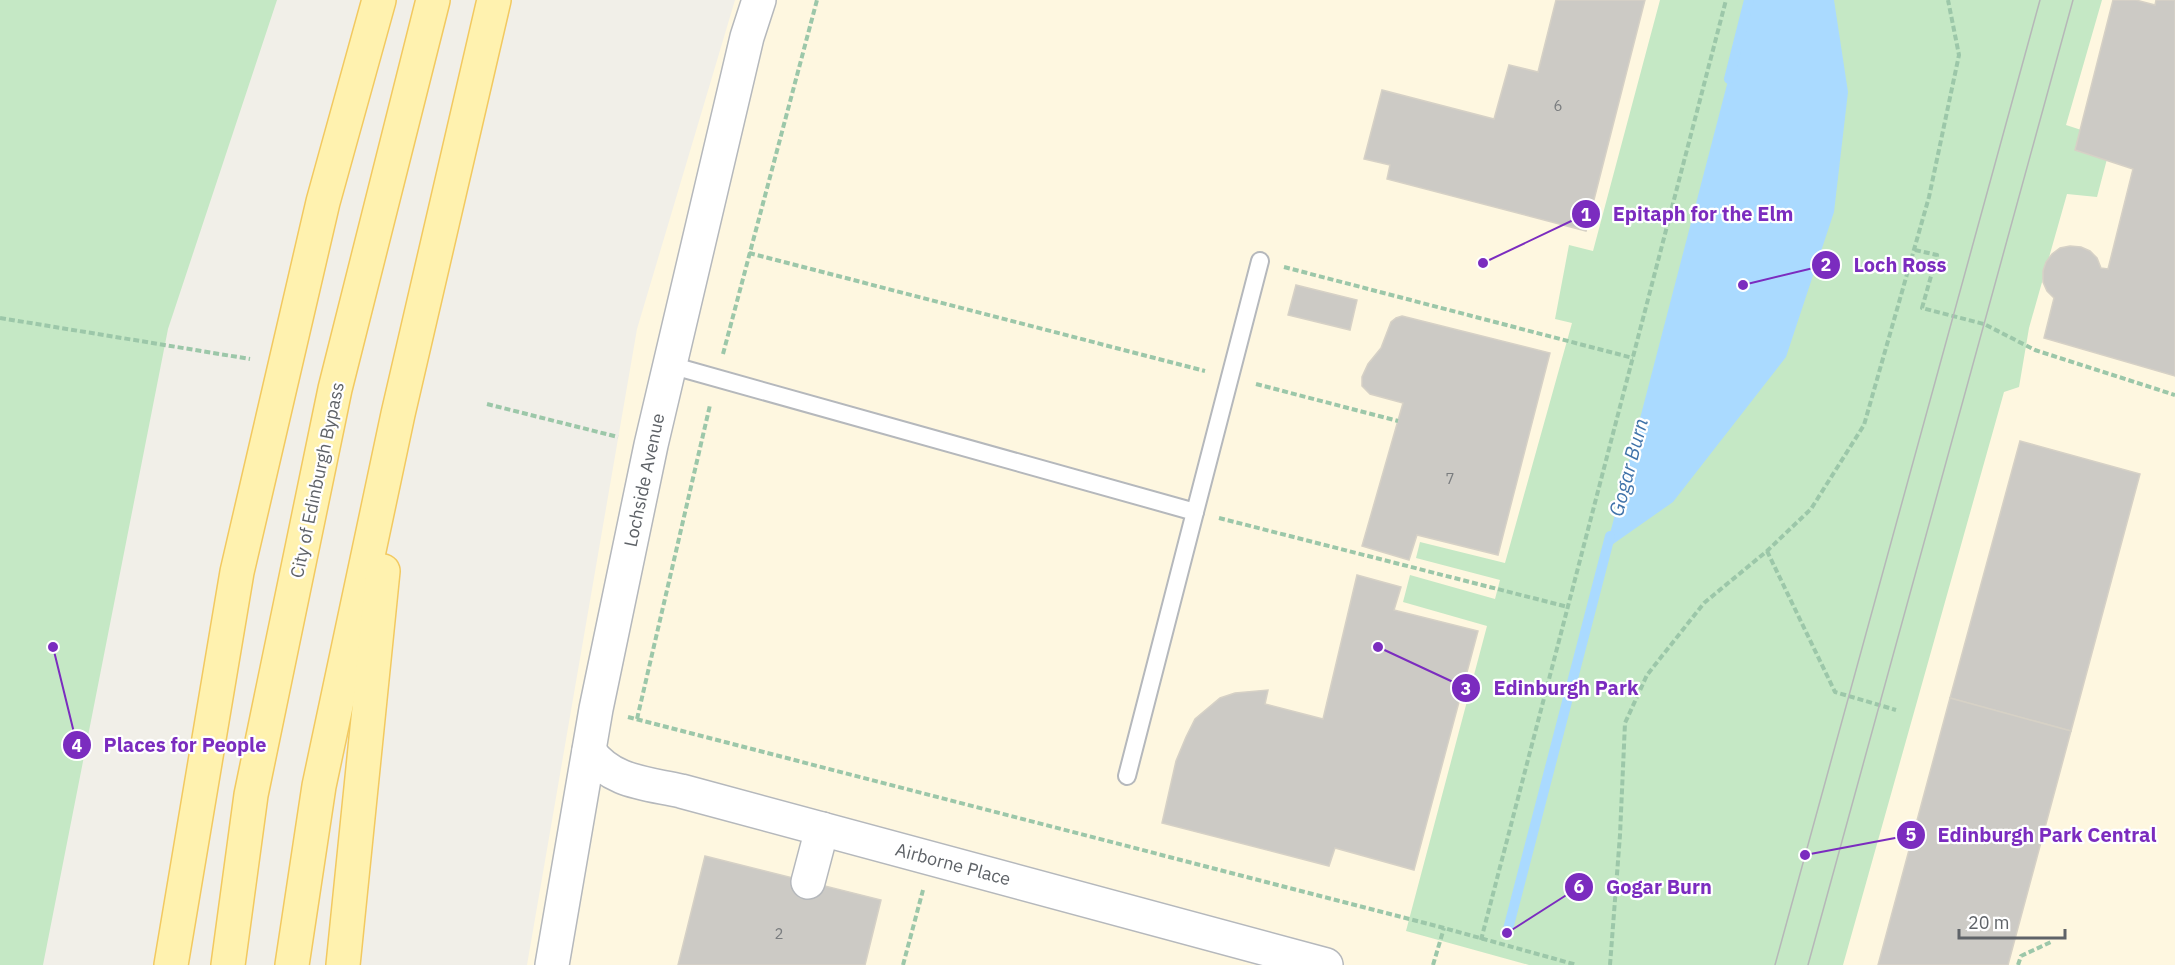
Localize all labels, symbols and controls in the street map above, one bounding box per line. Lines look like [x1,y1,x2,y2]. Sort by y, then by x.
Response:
house number: 6 [1553,96,1563,115]
callout: Epitaph for the Elm [1571,195,1805,233]
text: Epitaph for the Elm [1613,200,1793,227]
text: 1 [1581,203,1592,226]
callout: Loch Ross [1811,246,1958,284]
text: Loch Ross [1853,251,1947,278]
text: 2 [1821,253,1831,276]
street label: City of Edinburgh Bypass [285,380,349,580]
street label: Lochside Avenue [619,411,669,549]
water label: Gogar Burn [1602,415,1654,519]
house number: 7 [1445,469,1455,488]
callout: Edinburgh Park [1451,669,1650,707]
text: Edinburgh Park [1493,674,1639,701]
text: 3 [1461,677,1471,700]
callout: Places for People [62,726,278,764]
text: Places for People [104,731,266,758]
text: 4 [72,734,83,757]
callout: Edinburgh Park Central [1896,816,2169,854]
text: Edinburgh Park Central [1938,821,2156,848]
text: 5 [1906,823,1917,846]
street label: Airborne Place [893,838,1013,890]
callout: Gogar Burn [1564,868,1724,906]
text: Gogar Burn [1606,873,1712,900]
text: 6 [1574,875,1585,898]
scale bar [1959,902,2066,940]
text: 20 m [1968,911,2010,934]
house number: 2 [774,924,784,943]

